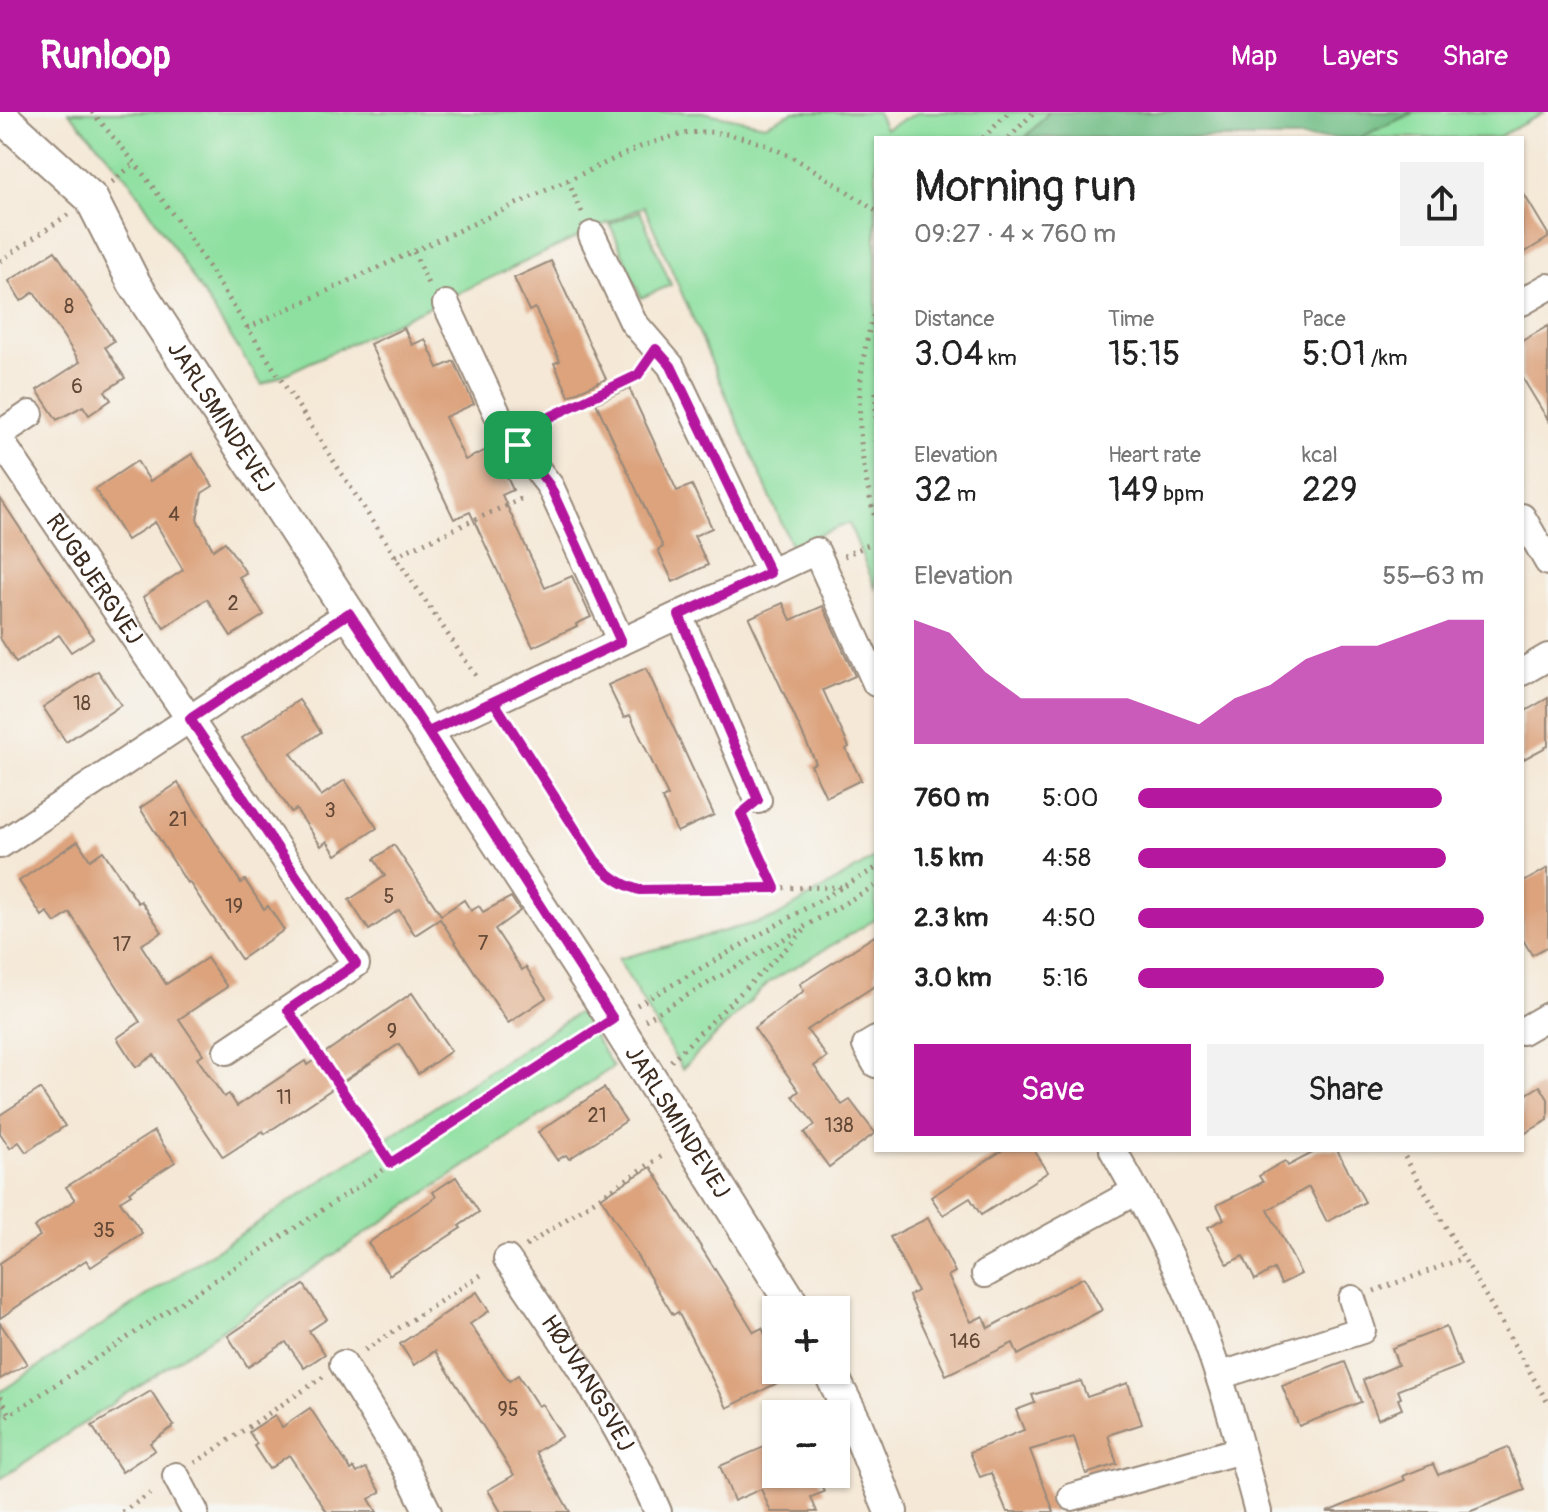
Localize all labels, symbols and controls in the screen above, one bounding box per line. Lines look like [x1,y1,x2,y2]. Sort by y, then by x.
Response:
text: Runloop [40,32,171,80]
text: Map [1231,39,1277,74]
text: Layers [1321,39,1398,74]
text: Share [1442,39,1508,74]
text: Morning run [914,160,1137,215]
button: share [1400,162,1484,246]
text: 09:27 · 4 × 760 m [914,218,1116,250]
house number: 8 [64,294,74,319]
text: Distance [914,305,994,333]
text: Time [1108,305,1154,333]
text: Pace [1302,305,1346,333]
text: 3.04 [914,333,983,376]
text: 15:15 [1108,333,1181,376]
text: 5:01 [1302,333,1366,376]
street label: JARLSMINDEVEJ [161,336,280,498]
text: km [983,344,1017,372]
text: /km [1366,344,1407,372]
house number: 6 [71,374,83,399]
pin [484,411,552,479]
icon: arrive [496,423,540,467]
text: Elevation [914,441,998,469]
text: Heart rate [1108,441,1201,469]
text: kcal [1302,441,1338,469]
text: 32 [914,469,952,512]
text: 149 [1108,469,1159,512]
text: 229 [1302,469,1358,512]
text: m [952,480,976,508]
text: bpm [1159,480,1204,508]
house number: 4 [168,502,180,527]
street label: RUGBJERGVEJ [39,508,149,650]
text: Elevation [914,560,1013,592]
text: 55–63 m [1382,560,1484,592]
house number: 2 [227,591,239,616]
house number: 18 [73,691,91,716]
text: 760 m [914,782,989,814]
text: 5:00 [1042,782,1099,814]
house number: 3 [324,798,336,823]
house number: 21 [169,807,188,832]
text: 1.5 km [914,842,984,874]
text: 4:58 [1042,842,1091,874]
house number: 5 [384,884,394,909]
house number: 19 [225,894,243,919]
text: 2.3 km [914,902,988,934]
text: 4:50 [1042,902,1096,934]
house number: 7 [478,931,489,956]
house number: 17 [113,932,132,957]
text: 3.0 km [914,962,992,994]
text: 5:16 [1042,962,1088,994]
house number: 9 [387,1019,397,1044]
street label: JARLSMINDEVEJ [618,1040,736,1204]
button: Save [914,1044,1191,1136]
button: Share [1207,1044,1484,1136]
house number: 11 [276,1085,292,1110]
house number: 21 [588,1103,607,1128]
house number: 138 [824,1113,854,1138]
house number: 35 [93,1218,115,1243]
map controls [762,1296,850,1488]
button: + [762,1296,850,1384]
street label: HØJVANGSVEJ [535,1310,640,1456]
house number: 146 [949,1329,981,1354]
house number: 95 [497,1397,519,1422]
button: − [762,1400,850,1488]

